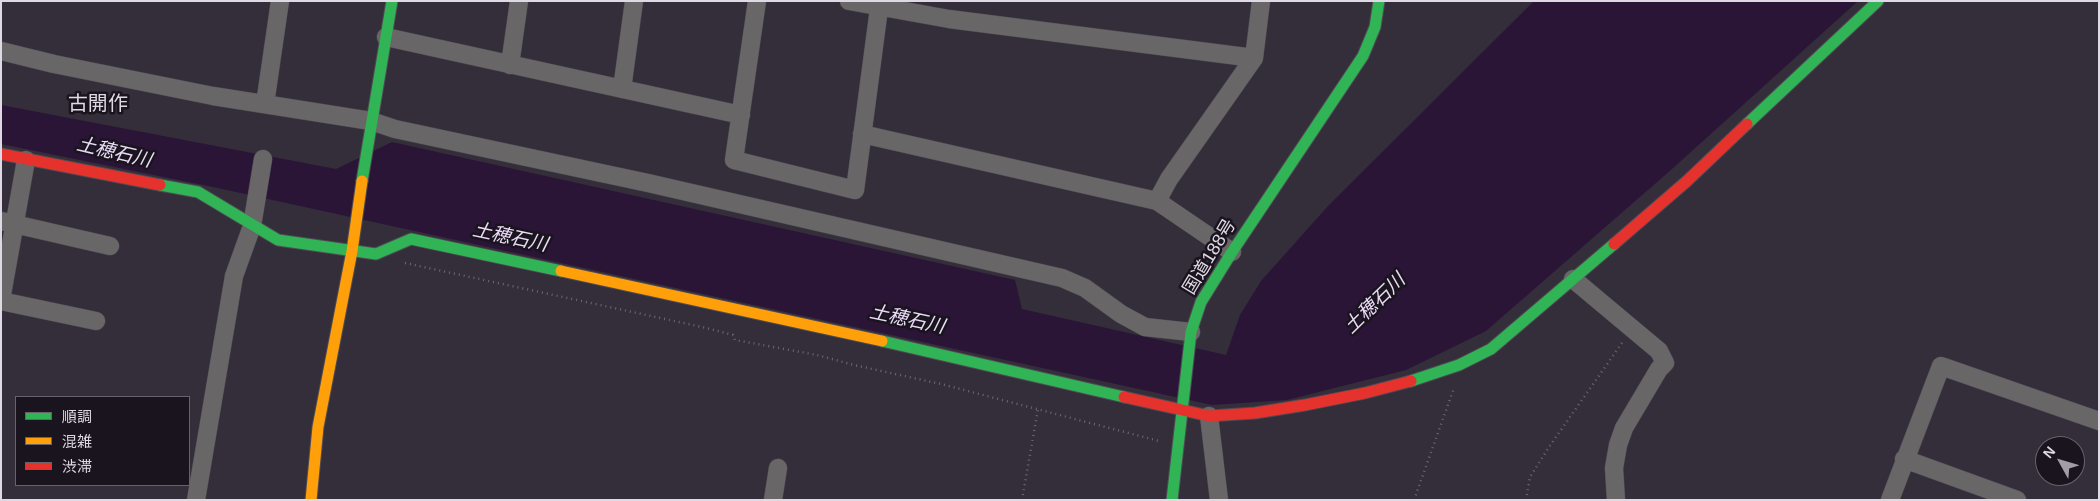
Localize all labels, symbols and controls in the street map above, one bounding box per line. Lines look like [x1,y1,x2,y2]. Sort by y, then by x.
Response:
district label: 古開作 [68,92,128,116]
water label: 土穂石川 [74,133,154,173]
street label: 国道188号 [1179,215,1241,299]
water label: 土穂石川 [470,219,550,257]
water label: 土穂石川 [1340,269,1410,339]
water label: 土穂石川 [867,301,947,339]
legend [15,396,190,486]
text: 順調 [62,408,92,425]
text: 混雑 [62,433,92,450]
north arrow [2035,436,2085,486]
text: N [2040,443,2059,461]
text: 渋滞 [62,458,92,475]

